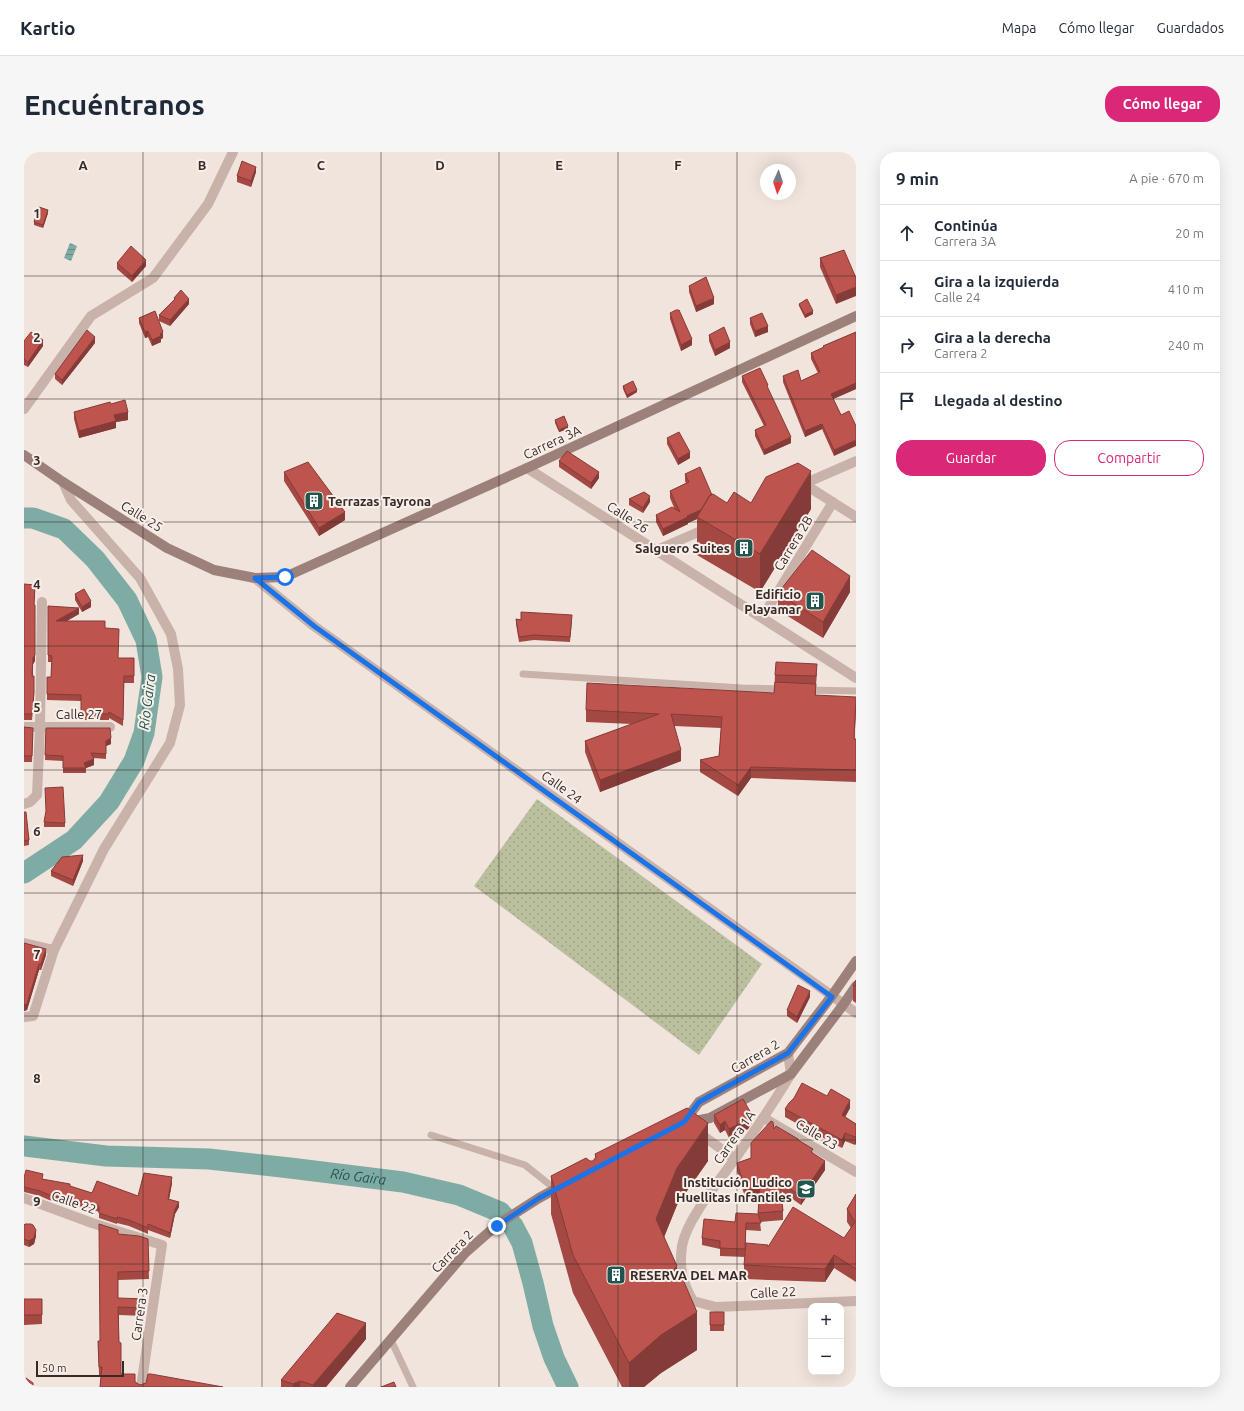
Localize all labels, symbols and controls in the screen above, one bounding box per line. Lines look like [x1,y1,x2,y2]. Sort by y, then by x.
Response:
text: Kartio [20,17,76,39]
text: Mapa [1002,20,1037,36]
text: Cómo llegar [1059,20,1134,36]
text: Guardados [1156,20,1224,36]
button: Cómo llegar [1105,86,1220,122]
text: Encuéntranos [24,89,205,120]
text: A [78,158,88,172]
text: B [198,158,207,172]
text: C [317,158,326,172]
text: D [435,158,445,172]
text: E [555,158,563,172]
text: F [674,158,682,172]
north arrow [760,164,796,200]
text: 9 min [896,169,939,188]
text: A pie · 670 m [1129,171,1204,185]
text: 1 [33,206,41,220]
text: Continúa [934,217,998,234]
icon: ahead [896,222,918,244]
text: 20 m [1175,226,1204,240]
text: Carrera 3A [934,234,996,248]
text: Gira a la izquierda [934,273,1060,290]
icon: left [896,278,918,300]
text: 410 m [1168,282,1204,296]
text: Calle 24 [934,290,980,304]
text: Gira a la derecha [934,329,1051,346]
text: 2 [33,330,41,344]
icon: right [896,334,918,356]
text: 240 m [1168,338,1204,352]
text: Carrera 2 [934,346,988,360]
icon: arrive [896,390,918,412]
text: Llegada al destino [934,392,1063,409]
street label: Carrera 3A [521,422,584,461]
button: Guardar [896,440,1046,476]
button: Compartir [1054,440,1204,476]
text: 3 [33,453,41,467]
building icon: Terrazas Tayrona [303,490,325,512]
place label: Terrazas Tayrona [328,494,431,508]
street label: Calle 25 [119,498,165,534]
street label: Calle 26 [605,499,651,535]
street label: Carrera 2B [771,513,815,573]
building icon: Salguero Suites [733,537,755,559]
place label: Salguero Suites [635,541,730,555]
route start [276,568,294,586]
text: 4 [33,577,41,591]
place label: Edificio Playamar [744,587,802,616]
building icon: Edificio Playamar [804,590,826,612]
water label: Río Gaira [136,673,158,731]
text: 5 [33,700,41,714]
street label: Calle 27 [56,707,102,721]
street label: Calle 24 [539,768,585,806]
text: 6 [33,824,41,838]
text: 7 [33,947,41,961]
street label: Carrera 2 [728,1037,782,1075]
text: 8 [33,1071,41,1085]
street label: Carrera 1A [710,1107,758,1166]
street label: Calle 23 [794,1116,840,1152]
water label: Río Gaira [330,1165,387,1188]
place label: Institución Ludico Huellitas Infantiles [676,1175,792,1204]
school or university icon: Institución Ludico Huellitas Infantiles [795,1178,817,1200]
street label: Calle 22 [50,1188,98,1216]
text: 9 [33,1194,41,1208]
route end [488,1217,506,1235]
street label: Carrera 2 [428,1227,476,1275]
building icon: RESERVA DEL MAR [605,1264,627,1286]
place label: RESERVA DEL MAR [630,1268,747,1282]
street label: Calle 22 [750,1284,796,1300]
street label: Carrera 3 [128,1286,150,1342]
map controls [808,1303,844,1375]
button: + [808,1303,844,1339]
button: − [808,1339,844,1375]
scale bar [36,1359,124,1378]
text: 50 m [42,1362,66,1374]

